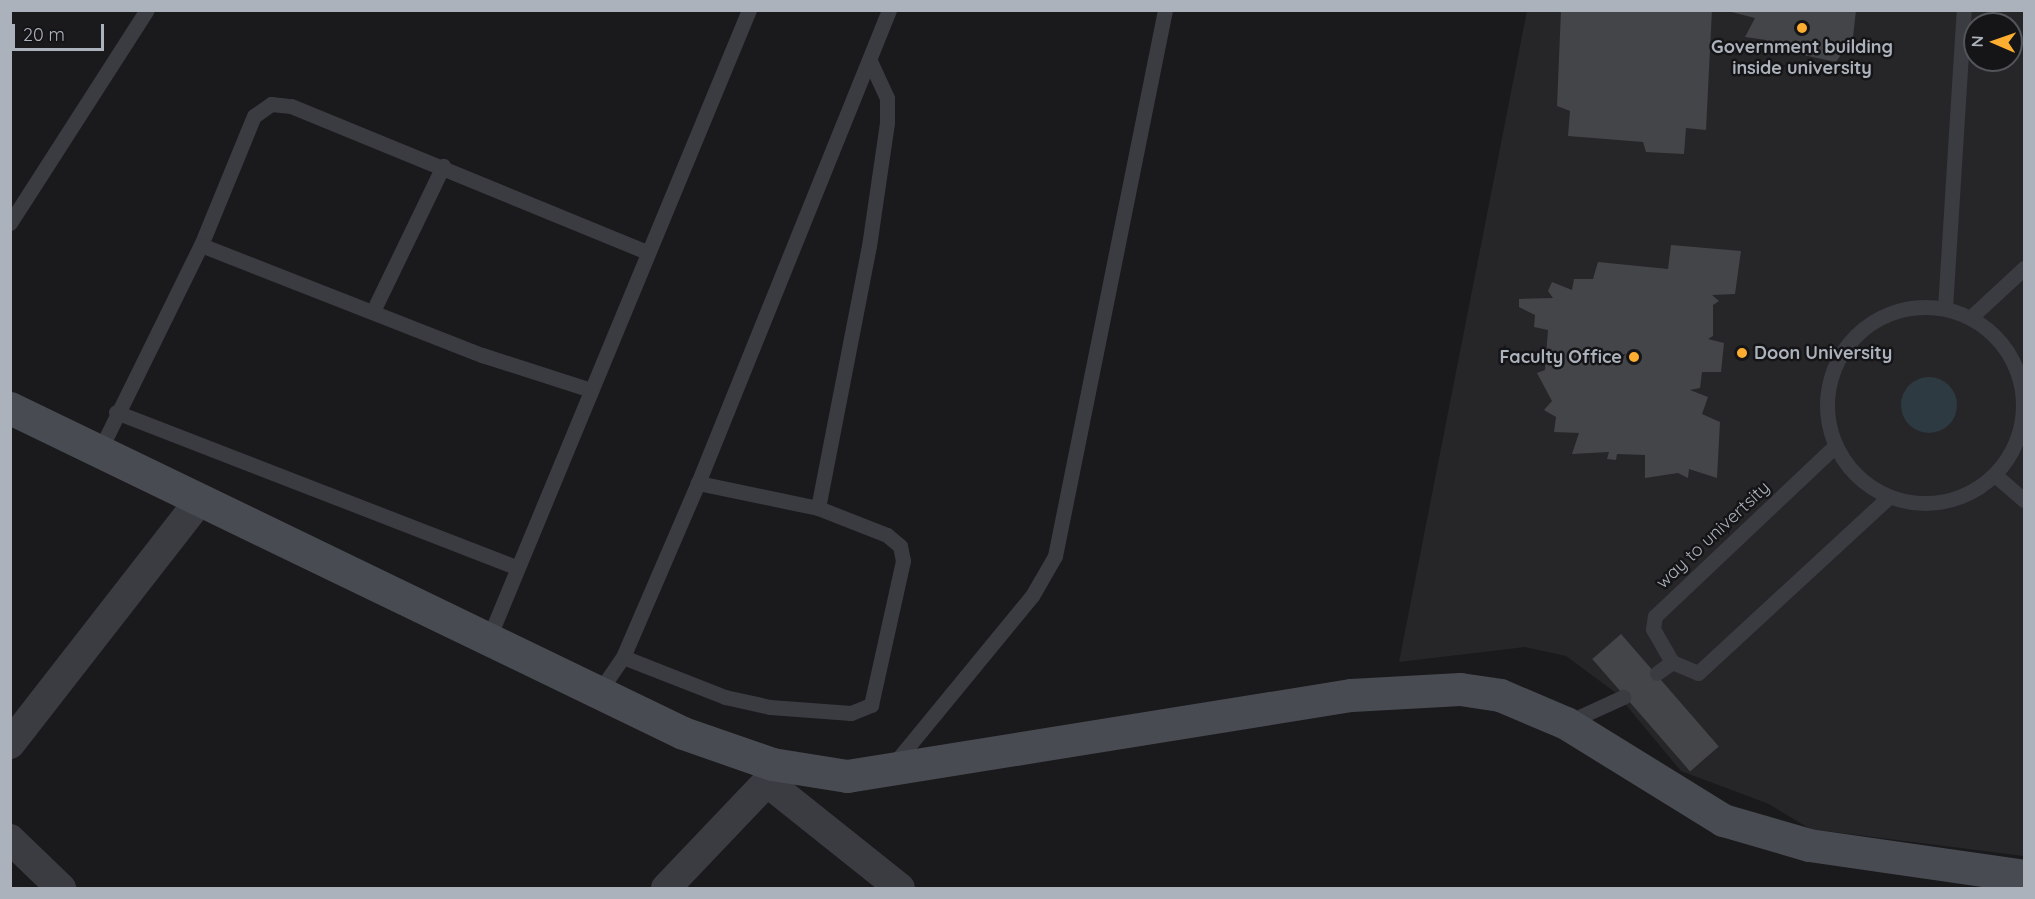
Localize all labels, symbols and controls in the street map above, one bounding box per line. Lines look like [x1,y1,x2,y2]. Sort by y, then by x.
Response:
scale bar [15,12,106,50]
north arrow [1963,12,2023,72]
marker: Government building inside university [1795,21,1809,35]
text: 20 m [23,23,65,46]
text: N [1967,35,1987,48]
place label: Government building inside university [1711,37,1893,80]
place label: Doon University [1754,342,1892,364]
place label: Faculty Office [1500,346,1622,368]
marker: Doon University [1735,346,1749,360]
marker: Faculty Office [1627,350,1641,364]
street label: way to univertsity [1652,477,1774,593]

